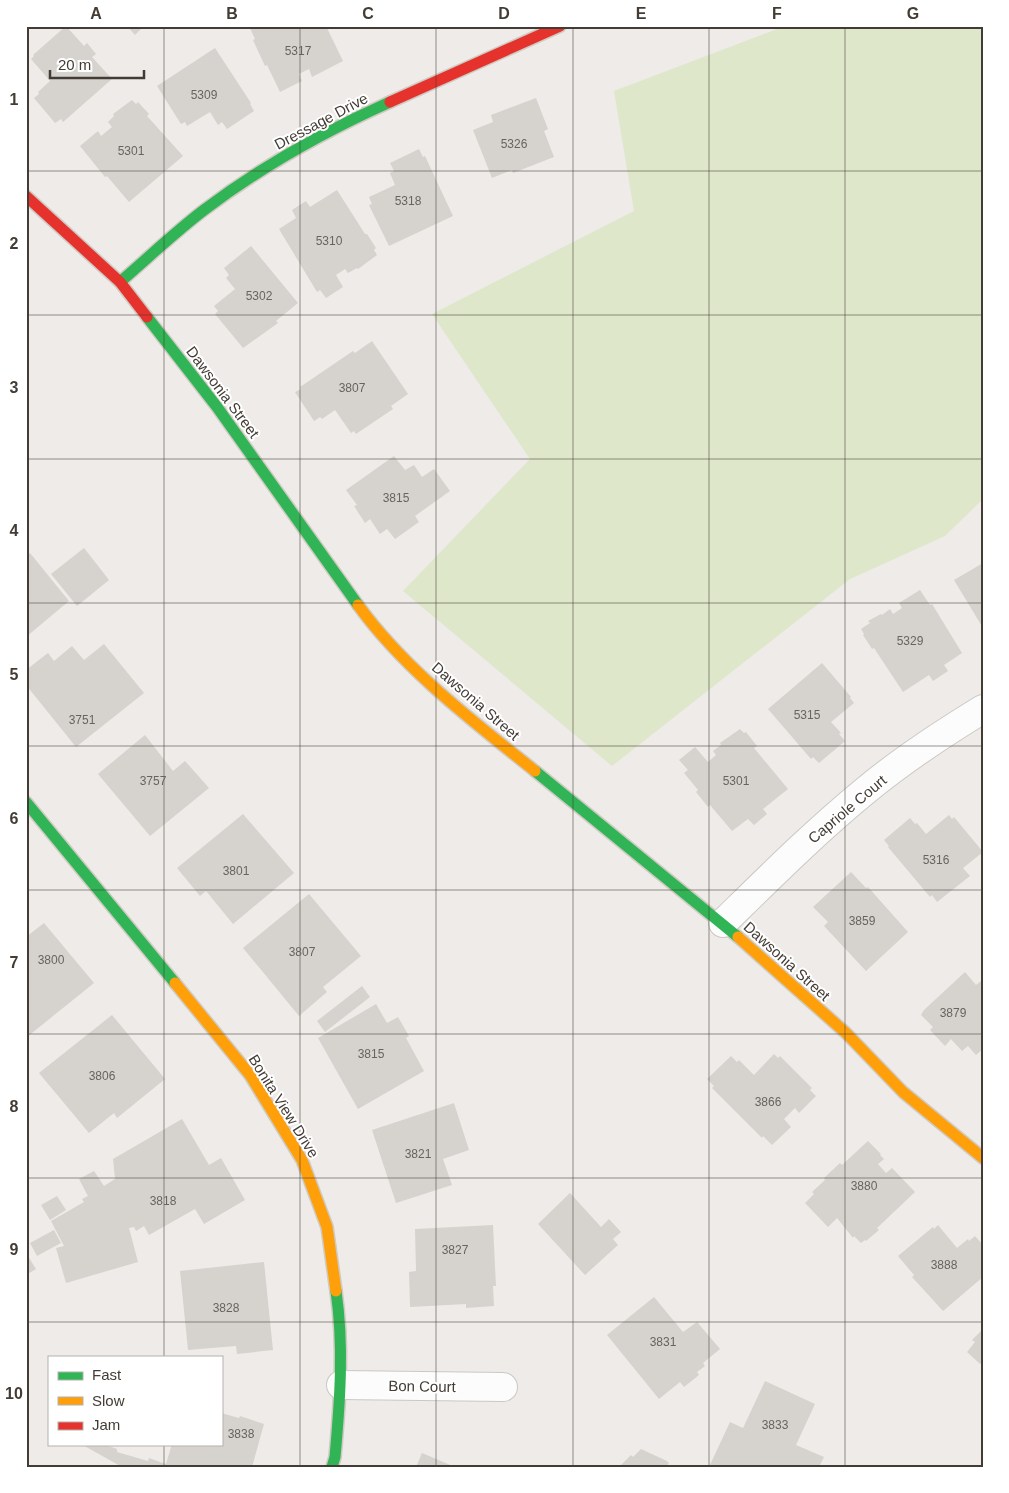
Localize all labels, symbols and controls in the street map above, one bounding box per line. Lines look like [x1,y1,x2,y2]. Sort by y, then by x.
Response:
text: A [90,5,102,22]
text: B [226,5,238,22]
text: C [362,5,374,22]
text: D [498,5,510,22]
text: E [636,5,647,22]
text: F [772,5,782,22]
text: G [907,5,919,22]
house number: 5317 [285,44,312,58]
scale bar [50,48,144,80]
text: 20 m [58,56,91,73]
house number: 5309 [191,88,218,102]
street label: Dressage Drive [271,89,371,153]
text: 1 [10,91,19,108]
house number: 5326 [501,137,528,151]
house number: 5301 [118,144,145,158]
house number: 5318 [395,194,422,208]
house number: 5310 [316,234,343,248]
text: 2 [10,235,19,252]
house number: 5302 [246,289,273,303]
street label: Dawsonia Street [183,343,263,442]
text: 3 [10,379,19,396]
house number: 3807 [339,381,366,395]
house number: 3815 [383,491,410,505]
text: 4 [10,522,19,539]
house number: 5329 [897,634,924,648]
street label: Dawsonia Street [429,658,524,744]
text: 5 [10,666,19,683]
house number: 5315 [794,708,821,722]
house number: 3751 [69,713,96,727]
street label: Capriole Court [804,771,890,847]
house number: 3757 [140,774,167,788]
house number: 5301 [723,774,750,788]
text: 6 [10,810,19,827]
house number: 5316 [923,853,950,867]
house number: 3801 [223,864,250,878]
house number: 3859 [849,914,876,928]
street label: Dawsonia Street [740,918,834,1005]
house number: 3807 [289,945,316,959]
house number: 3800 [38,953,65,967]
text: 7 [10,954,19,971]
house number: 3879 [940,1006,967,1020]
house number: 3815 [358,1047,385,1061]
street label: Bonita View Drive [245,1051,323,1161]
house number: 3806 [89,1069,116,1083]
house number: 3866 [755,1095,782,1109]
text: 8 [10,1098,19,1115]
house number: 3821 [405,1147,432,1161]
house number: 3880 [851,1179,878,1193]
house number: 3818 [150,1194,177,1208]
text: 9 [10,1241,19,1258]
house number: 3827 [442,1243,469,1257]
house number: 3888 [931,1258,958,1272]
house number: 3828 [213,1301,240,1315]
house number: 3831 [650,1335,677,1349]
legend [48,1356,222,1446]
text: Fast [92,1366,122,1383]
street label: Bon Court [388,1377,457,1395]
text: 10 [5,1385,23,1402]
text: Slow [92,1392,125,1409]
text: Jam [92,1416,120,1433]
house number: 3833 [762,1418,789,1432]
house number: 3838 [228,1427,255,1441]

